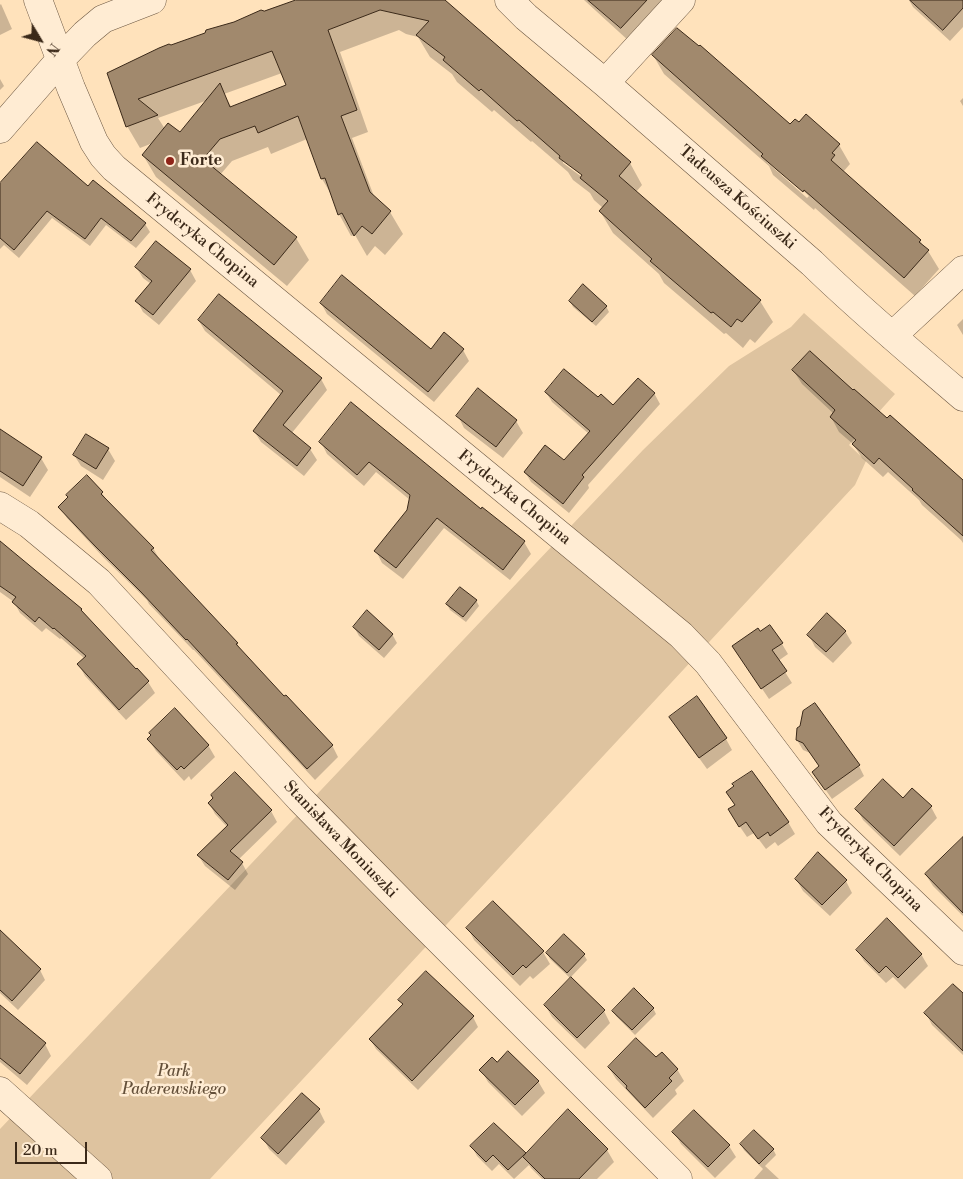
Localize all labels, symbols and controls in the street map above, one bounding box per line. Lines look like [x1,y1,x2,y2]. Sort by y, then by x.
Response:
north arrow [15,15,65,65]
text: N [41,39,63,59]
street label: Tadeusza Kościuszki [674,142,800,254]
place label: Forte [180,151,222,171]
marker: Forte [164,155,176,167]
street label: Fryderyka Chopina [142,190,262,292]
street label: Fryderyka Chopina [454,447,574,549]
street label: Stanisława Moniuszki [279,777,401,903]
street label: Fryderyka Chopina [814,804,926,916]
park label: Park Paderewskiego [122,1062,226,1100]
scale bar [18,1132,90,1164]
text: 20 m [23,1141,58,1160]

